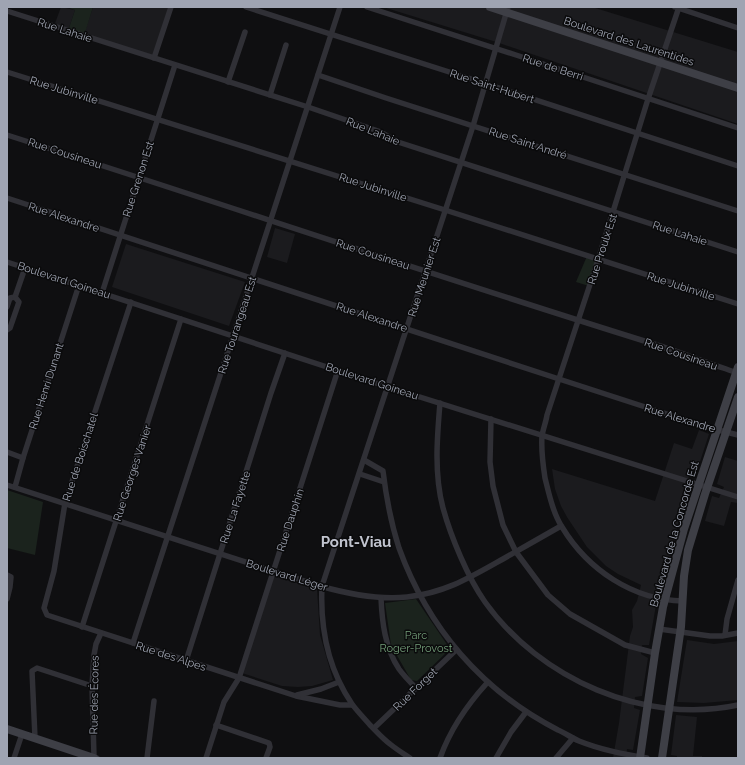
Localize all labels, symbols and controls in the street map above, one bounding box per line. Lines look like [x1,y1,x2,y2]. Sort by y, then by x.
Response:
street label: Boulevard des Laurentides [562,14,696,69]
street label: Rue Lahaie [36,16,94,46]
street label: Rue de Berri [521,52,585,83]
street label: Rue Saint-Hubert [448,67,536,106]
street label: Rue Jubinville [28,74,100,107]
street label: Rue Lahaie [344,115,402,148]
street label: Rue Saint André [487,125,569,162]
street label: Rue Cousineau [26,135,103,171]
street label: Rue Grenon Est [120,139,157,219]
street label: Rue Jubinville [337,170,409,205]
street label: Rue Alexandre [27,200,102,235]
street label: Rue Proulx Est [585,212,620,286]
street label: Rue Lahaie [651,219,709,249]
street label: Rue Meunier Est [406,235,444,319]
street label: Rue Cousineau [334,236,411,272]
street label: Boulevard Goineau [16,259,112,302]
street label: Rue Jubinville [645,269,717,304]
street label: Rue Tourangeau Est [216,275,259,376]
street label: Rue Alexandre [335,300,410,335]
street label: Rue Cousineau [642,336,719,373]
street label: Rue Henri Dunant [26,341,67,431]
street label: Boulevard Goineau [324,360,420,403]
street label: Rue Alexandre [643,401,718,436]
street label: Rue de Boischatel [60,411,101,503]
street label: Rue Georges Vanier [111,423,154,523]
street label: Boulevard de la Concorde Est [647,459,702,609]
street label: Rue La Fayette [218,469,254,545]
street label: Rue Dauphin [274,487,307,553]
district label: Pont-Viau [321,533,391,551]
street label: Boulevard Léger [244,557,329,594]
park label: Parc Roger-Provost [380,629,453,655]
street label: Rue des Alpes [134,639,208,674]
street label: Rue des Écores [86,655,102,735]
street label: Rue Forget [391,665,440,714]

